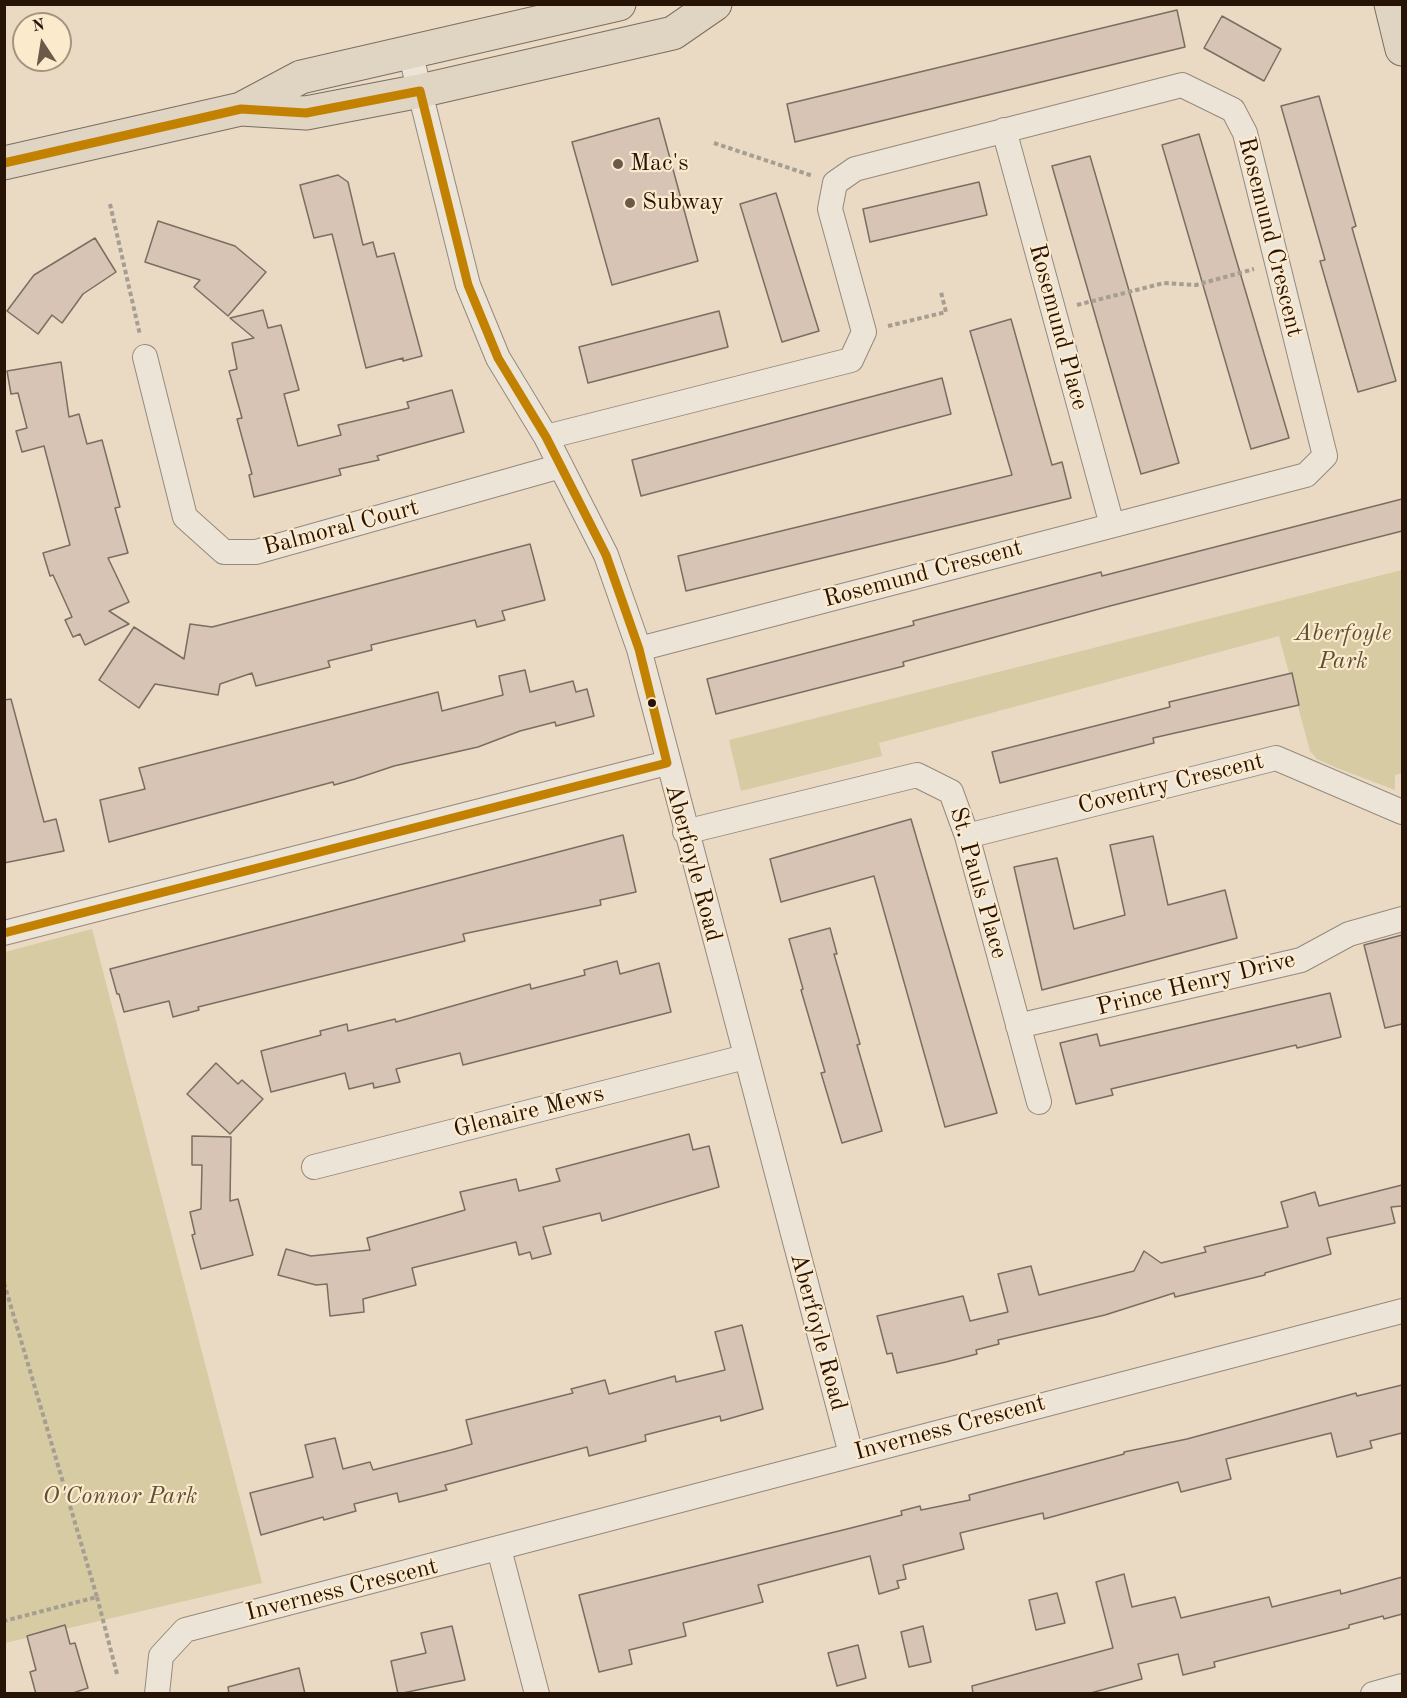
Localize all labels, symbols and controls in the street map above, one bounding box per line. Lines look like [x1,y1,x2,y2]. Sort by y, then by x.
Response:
north arrow [12,12,72,72]
text: N [31,17,46,35]
street label: Rosemund Crescent [1231,134,1309,340]
place label: Mac's [630,150,689,178]
marker: Mac's [611,157,625,171]
place label: Subway [642,189,724,217]
marker: Subway [623,196,637,210]
street label: Rosemund Place [1022,241,1094,413]
street label: Balmoral Court [260,493,422,563]
street label: Rosemund Crescent [820,534,1026,614]
park label: Aberfoyle Park [1294,620,1392,676]
unlabelled marker [646,697,658,709]
street label: Coventry Crescent [1075,747,1267,821]
street label: Aberfoyle Road [658,781,728,945]
street label: St. Pauls Place [943,804,1013,962]
street label: Prince Henry Drive [1094,945,1298,1023]
street label: Glenaire Mews [451,1079,607,1145]
street label: Aberfoyle Road [783,1250,853,1414]
street label: Inverness Crescent [851,1389,1049,1467]
park label: O'Connor Park [42,1483,198,1511]
street label: Inverness Crescent [243,1552,441,1628]

